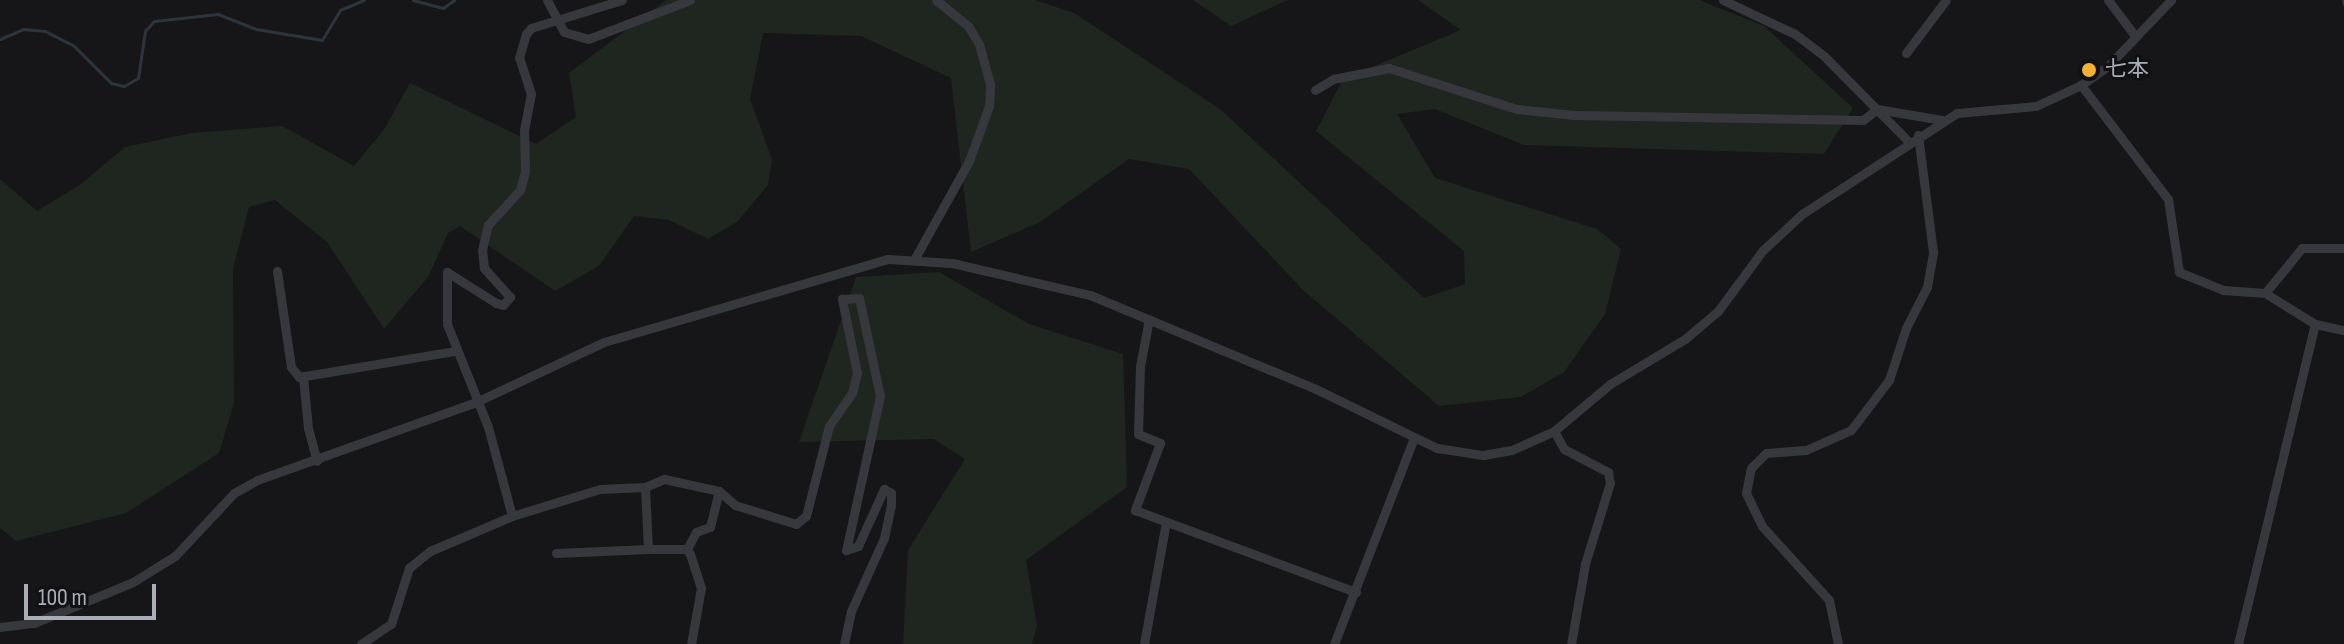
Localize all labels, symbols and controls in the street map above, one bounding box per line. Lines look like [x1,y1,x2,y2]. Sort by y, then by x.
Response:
place label: 七本 [2105,57,2149,83]
marker: 七本 [2080,61,2098,79]
scale bar [28,568,160,618]
text: 100 m [38,583,87,612]

